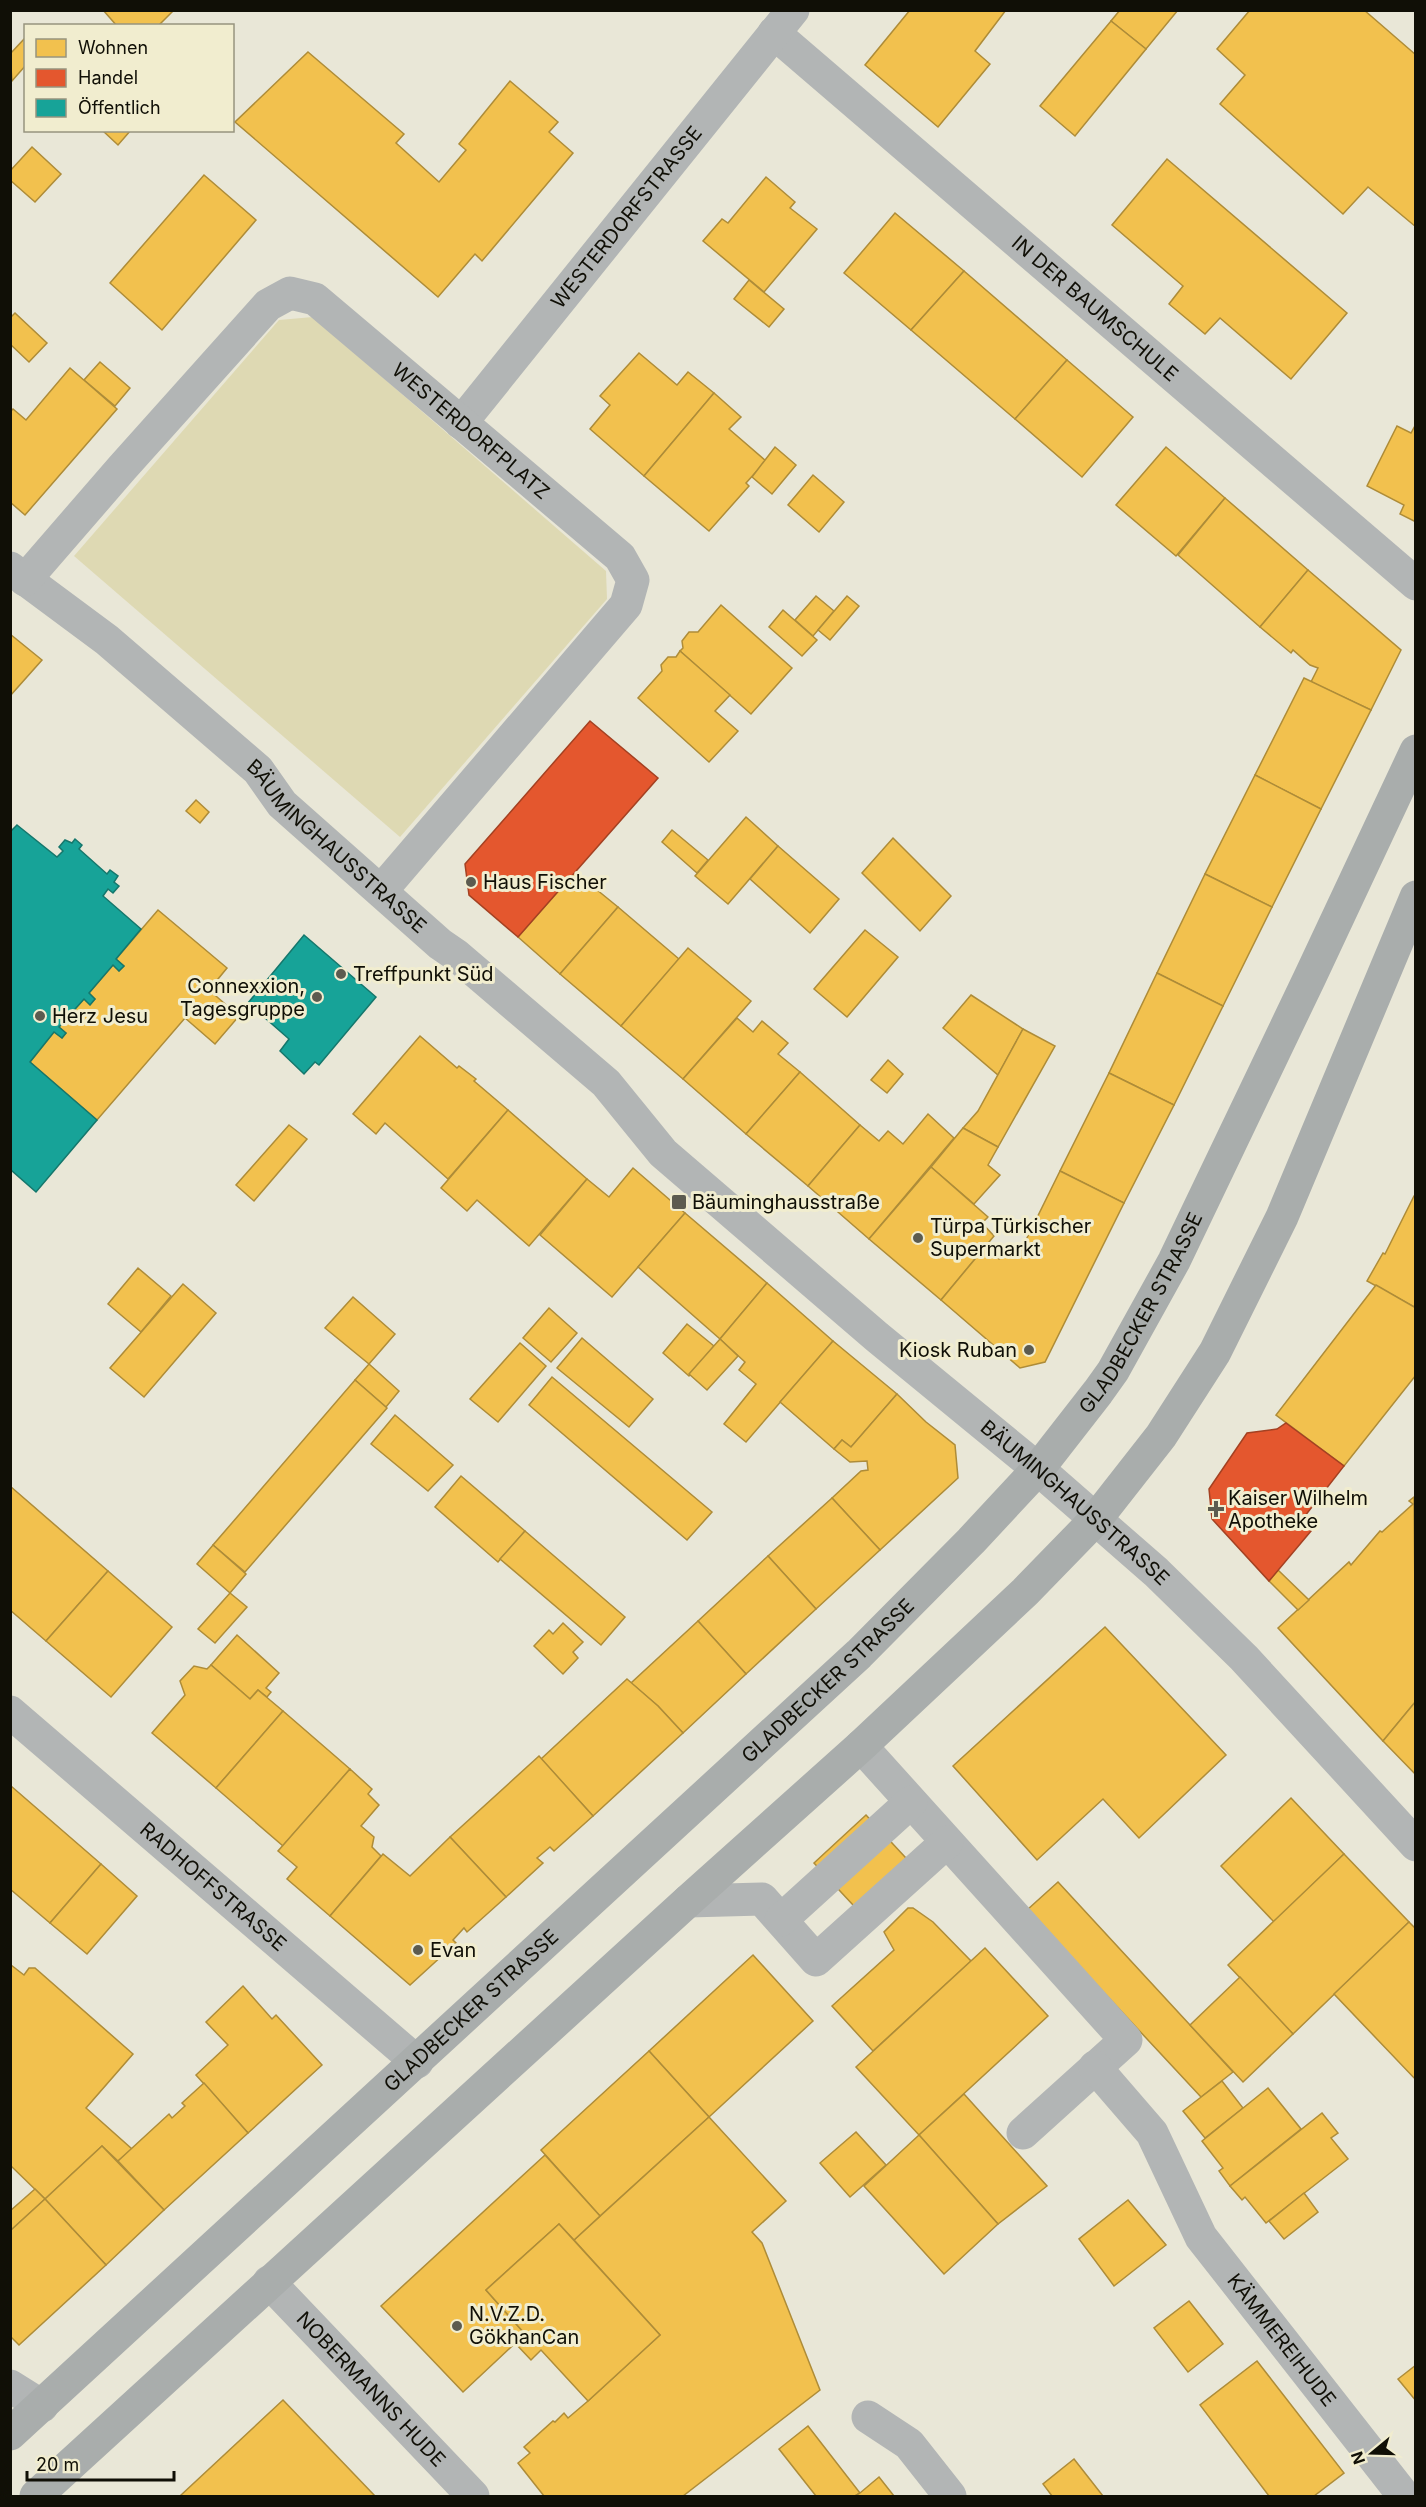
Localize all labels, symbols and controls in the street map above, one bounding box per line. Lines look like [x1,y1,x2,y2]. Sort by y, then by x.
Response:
legend [24,24,234,132]
text: Wohnen [78,37,148,58]
text: Handel [78,67,138,88]
text: Öffentlich [78,96,161,118]
street label: WESTERDORFSTRASSE [546,121,707,313]
street label: IN DER BAUMSCHULE [1007,231,1183,386]
street label: WESTERDORFPLATZ [387,358,554,504]
street label: BÄUMINGHAUSSTRASSE [242,754,431,938]
place label: Haus Fischer [483,870,607,894]
marker: Haus Fischer [464,875,478,889]
place label: Treffpunkt Süd [353,962,494,986]
marker: Treffpunkt Süd [334,967,348,981]
place label: Connexxion, Tagesgruppe [180,974,305,1021]
marker: Connexxion, Tagesgruppe [310,990,324,1004]
place label: Herz Jesu [52,1004,148,1028]
marker: Herz Jesu [33,1009,47,1023]
place label: Bäuminghausstraße [692,1190,880,1214]
marker: Bäuminghausstraße [670,1193,688,1211]
street label: GLADBECKER STRASSE [1074,1208,1208,1418]
place label: Türpa Türkischer Supermarkt [930,1214,1092,1261]
marker: Türpa Türkischer Supermarkt [911,1231,925,1245]
place label: Kiosk Ruban [899,1338,1017,1362]
marker: Kiosk Ruban [1022,1343,1036,1357]
street label: BÄUMINGHAUSSTRASSE [976,1415,1174,1590]
place label: Kaiser Wilhelm Apotheke [1228,1486,1368,1533]
marker: Kaiser Wilhelm Apotheke [1209,1502,1223,1516]
street label: GLADBECKER STRASSE [737,1594,919,1768]
street label: RADHOFFSTRASSE [135,1817,291,1956]
street label: GLADBECKER STRASSE [379,1924,563,2097]
place label: Evan [430,1938,476,1962]
marker: Evan [411,1943,425,1957]
street label: KÄMMEREIHUDE [1222,2269,1341,2411]
place label: N.V.Z.D. GökhanCan [469,2302,579,2349]
street label: NOBERMANNS HUDE [292,2307,451,2472]
marker: N.V.Z.D. GökhanCan [450,2319,464,2333]
north arrow [1342,2423,1402,2483]
scale bar [27,2444,174,2482]
text: N [1346,2449,1369,2467]
text: 20 m [36,2454,79,2475]

